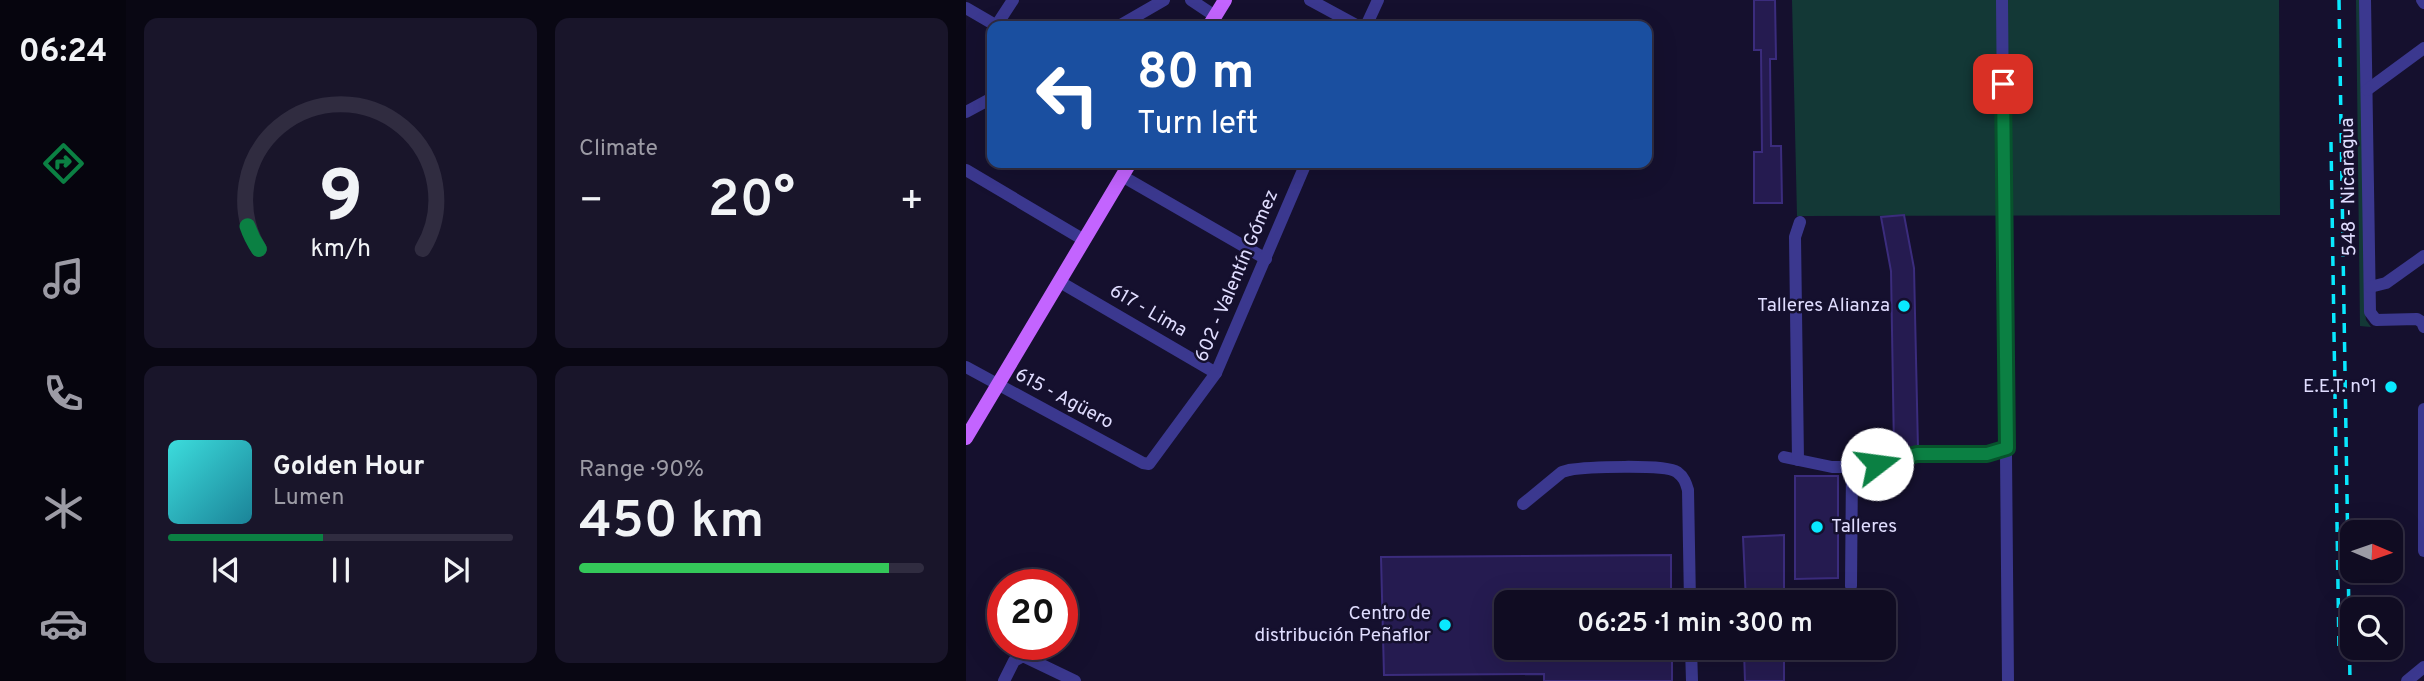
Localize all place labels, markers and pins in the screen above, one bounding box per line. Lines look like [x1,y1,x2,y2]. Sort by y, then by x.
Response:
pin [1973,54,2033,114]
place label: Talleres Alianza [1757,294,1890,318]
marker: Talleres Alianza [1896,298,1912,314]
place label: E.E.T. nº1 [2303,375,2377,399]
marker: E.E.T. nº1 [2383,379,2399,395]
place label: Talleres [1831,515,1897,539]
marker: Talleres [1809,519,1825,535]
place label: Centro de distribución Peñaflor [1255,602,1432,648]
marker: Centro de distribución Peñaflor [1437,617,1453,633]

